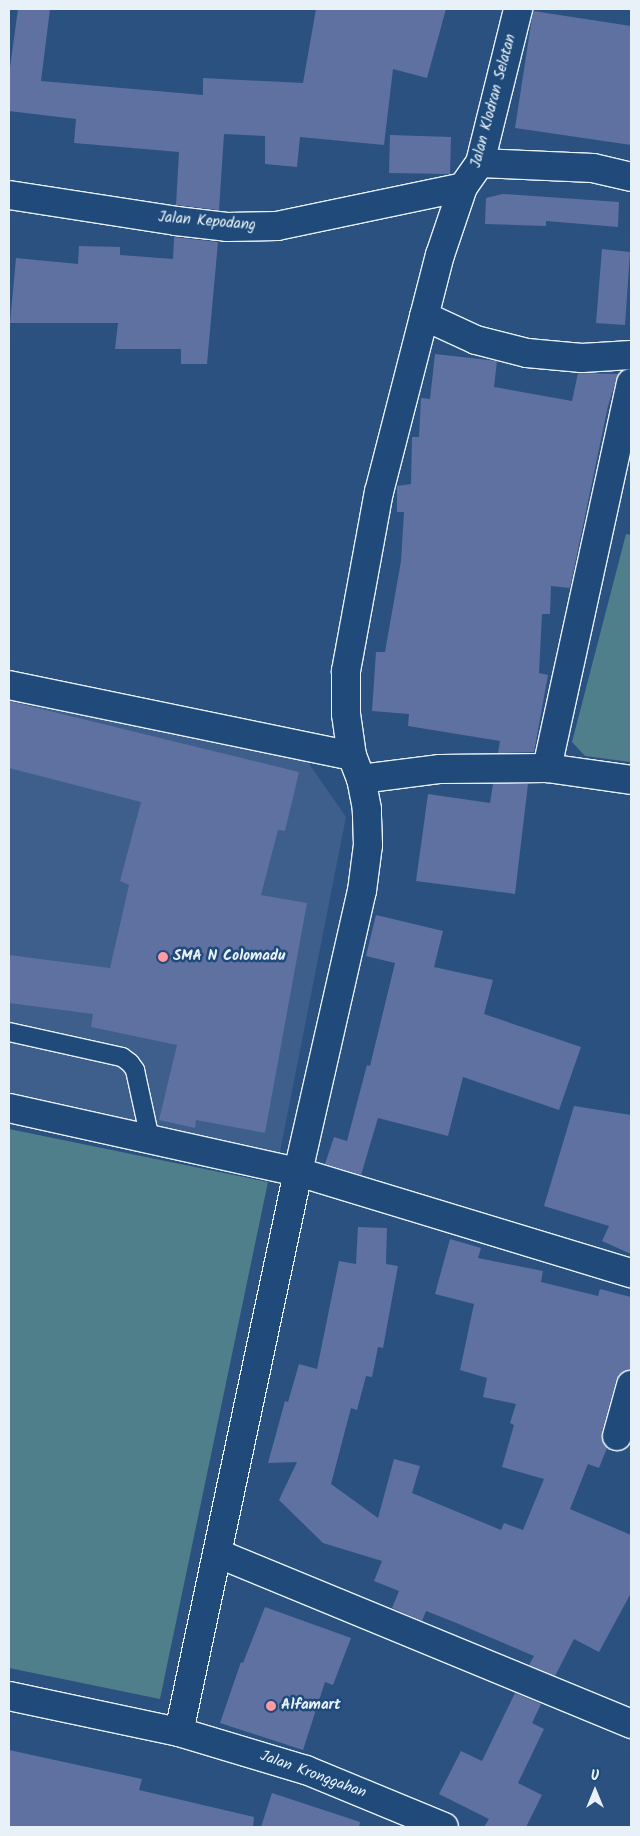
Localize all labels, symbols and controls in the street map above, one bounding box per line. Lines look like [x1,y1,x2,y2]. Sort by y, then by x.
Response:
street label: Jalan Klodran Selatan [467,32,521,170]
street label: Jalan Kepodang [157,209,257,235]
place label: SMA N Colomadu [173,948,285,966]
marker: SMA N Colomadu [157,951,169,963]
place label: Alfamart [281,1697,341,1715]
marker: Alfamart [265,1700,277,1712]
street label: Jalan Kronggahan [257,1747,369,1803]
text: U [591,1765,599,1787]
north arrow [570,1766,620,1816]

